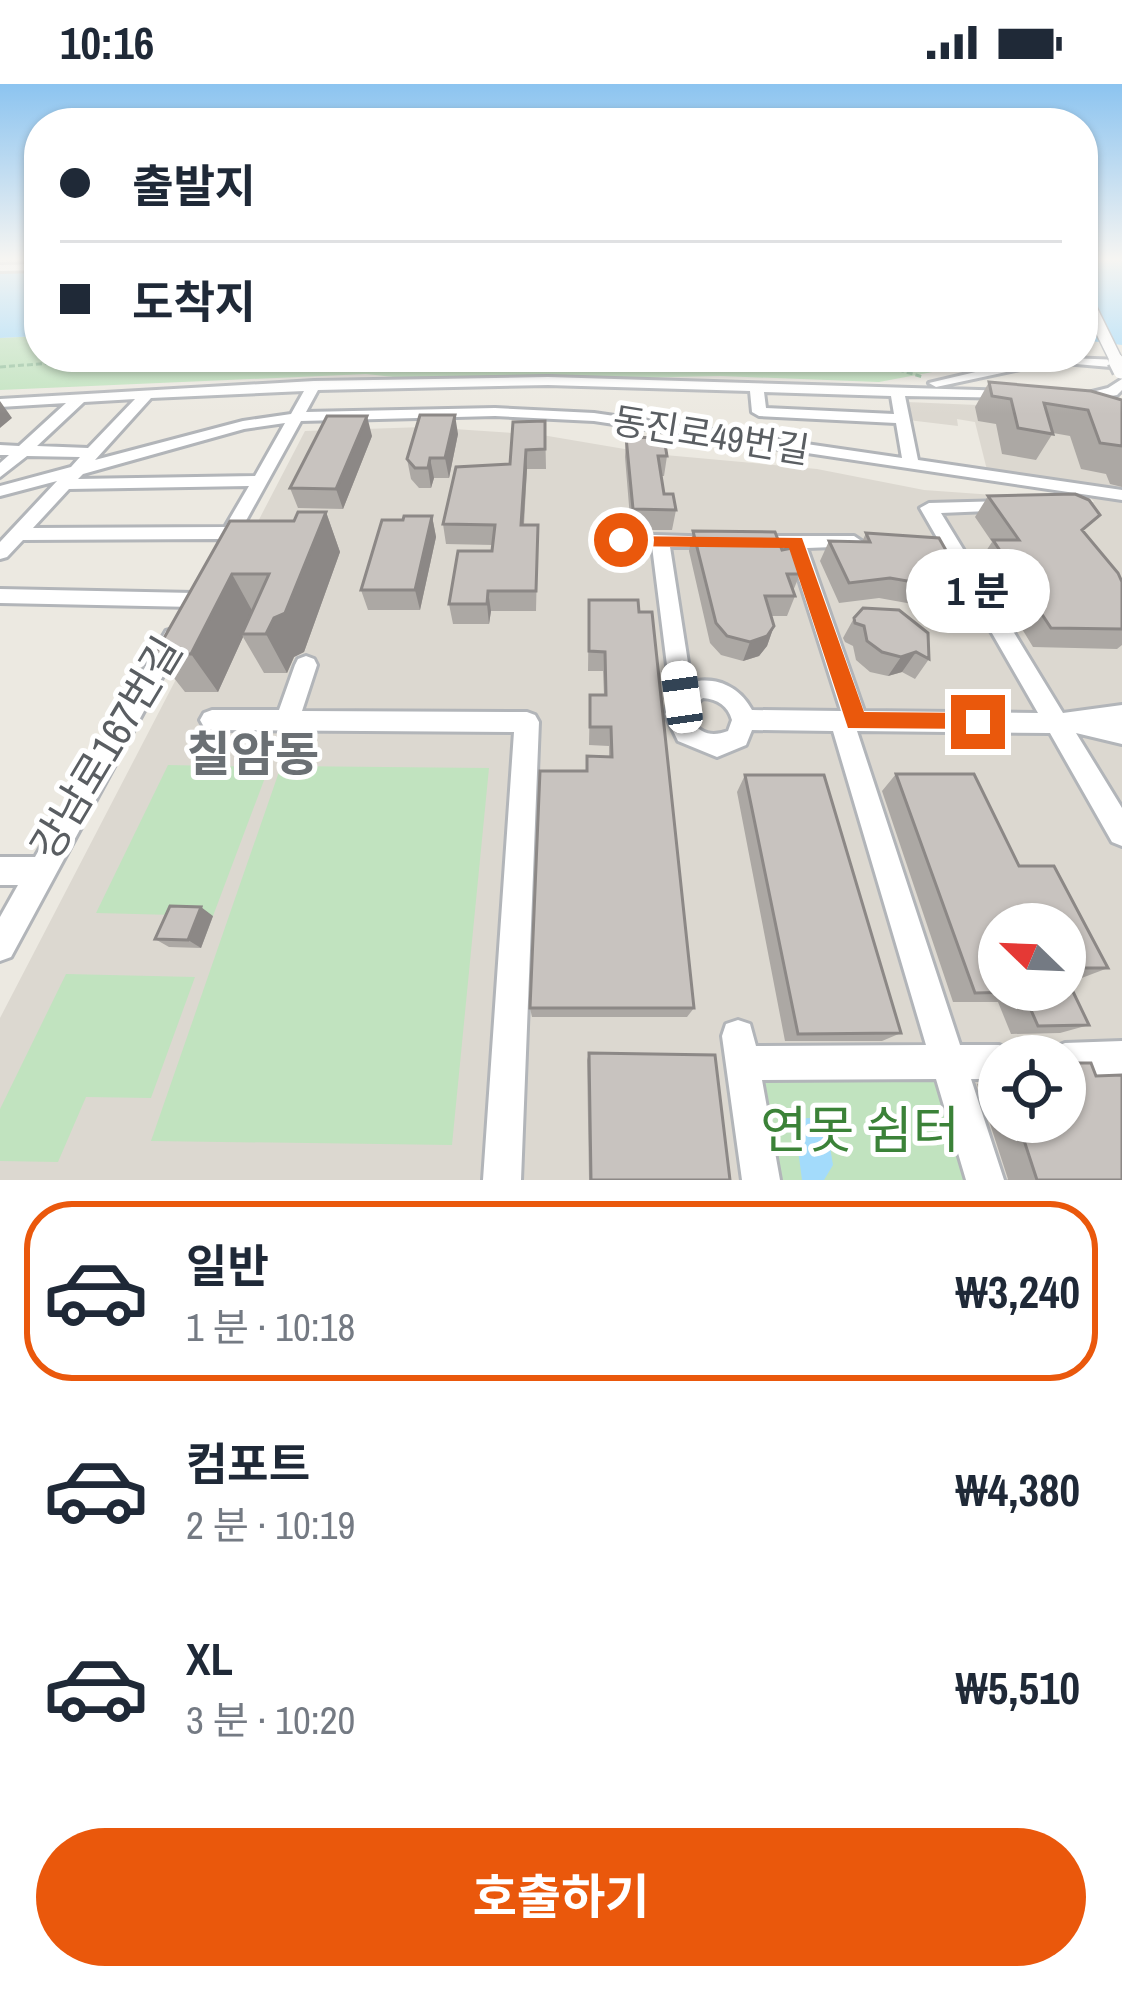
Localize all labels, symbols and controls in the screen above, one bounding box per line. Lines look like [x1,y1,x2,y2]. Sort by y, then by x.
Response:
text: 10:16 [60,12,154,73]
text: 출발지 [132,155,256,216]
text: 도착지 [132,271,256,332]
street label: 동진로49번길 [609,396,813,474]
route start [594,513,648,567]
callout: 1 분 [906,548,1050,632]
text: 1 분 [947,565,1009,617]
street label: 강남로167번길 [17,626,195,870]
car [659,659,705,735]
route end [951,695,1005,749]
district label: 칠암동 [187,721,319,786]
north arrow [978,903,1086,1011]
map controls [978,903,1086,1143]
button: locate [978,1035,1086,1143]
park label: 연못 쉼터 [760,1095,960,1164]
text: 일반 [186,1235,269,1296]
icon: car [42,1237,150,1345]
text: ₩3,240 [956,1261,1080,1322]
text: 1 분 · 10:18 [186,1301,355,1353]
text: 컴포트 [186,1433,310,1494]
icon: car [42,1435,150,1543]
text: ₩4,380 [956,1459,1080,1520]
text: 2 분 · 10:19 [186,1499,355,1551]
text: XL [186,1628,233,1689]
icon: car [42,1633,150,1741]
text: ₩5,510 [956,1657,1080,1718]
text: 3 분 · 10:20 [186,1694,355,1746]
button: 호출하기 [36,1828,1086,1966]

